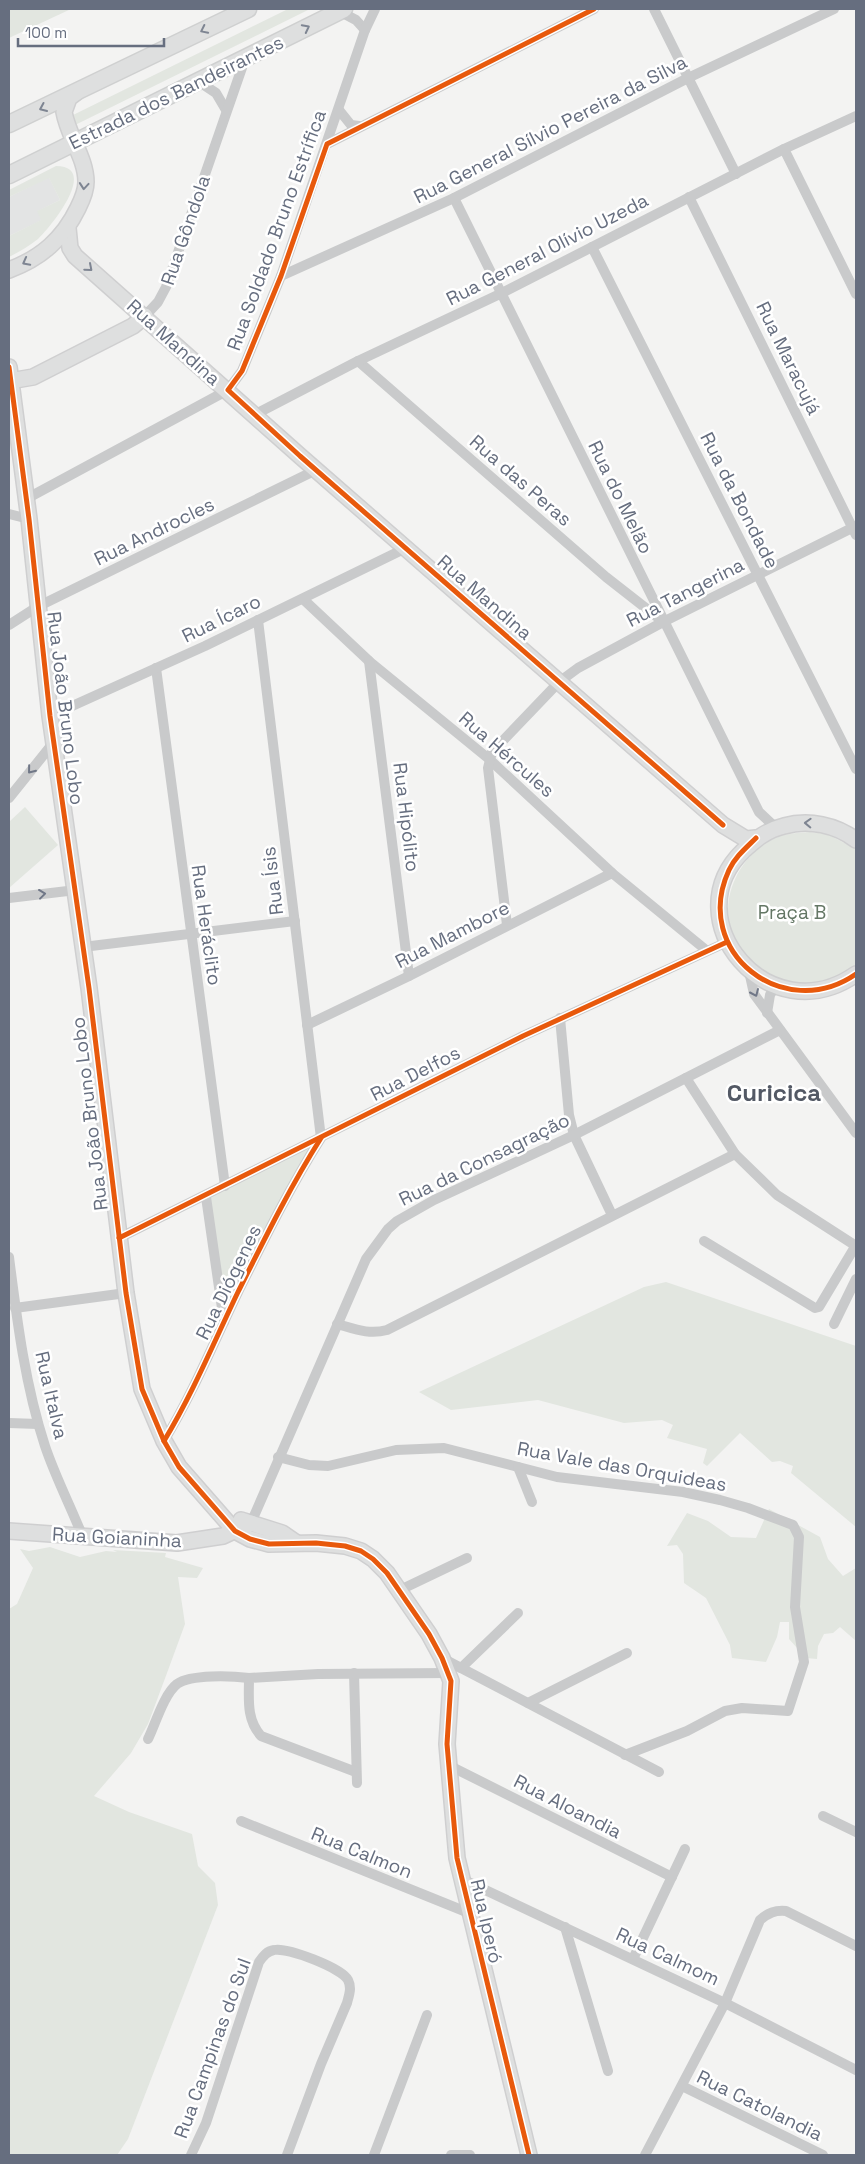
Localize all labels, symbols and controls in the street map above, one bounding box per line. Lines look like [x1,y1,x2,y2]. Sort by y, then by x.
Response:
scale bar [18,15,164,47]
text: 100 m [25,23,67,42]
one-way arrow [200,24,209,34]
one-way arrow [300,24,309,34]
street label: Estrada dos Bandeirantes [65,30,288,155]
street label: Rua General Sílvio Pereira da Silva [409,49,691,209]
one-way arrow [39,101,48,112]
street label: Rua Soldado Bruno Estrífica [221,106,332,354]
street label: Rua Gôndola [155,172,216,289]
one-way arrow [79,182,90,190]
street label: Rua General Olívio Uzeda [442,188,653,311]
one-way arrow [23,256,32,266]
one-way arrow [84,262,93,271]
street label: Rua Mandina [121,294,226,391]
street label: Rua Maracujá [750,298,827,419]
street label: Rua da Bondade [694,428,785,573]
street label: Rua das Peras [464,429,577,532]
street label: Rua do Melão [582,436,659,558]
street label: Rua Androcles [90,492,219,571]
street label: Rua Mandina [432,549,537,646]
street label: Rua Tangerina [622,552,748,633]
street label: Rua Ícaro [178,589,265,648]
street label: Rua João Bruno Lobo [41,610,90,806]
street label: Rua Hércules [454,706,560,803]
street label: Rua Hipólito [387,761,426,873]
one-way arrow [29,764,37,773]
one-way arrow [804,818,812,829]
street label: Rua Ísis [256,845,289,917]
street label: Rua Heráclito [186,863,227,987]
one-way arrow [38,889,46,900]
street label: Rua Mambore [391,895,514,974]
park label: Praça B [758,900,826,925]
one-way arrow [748,988,759,997]
street label: Rua João Bruno Lobo [65,1016,114,1212]
street label: Rua Delfos [366,1040,464,1107]
district label: Curicica [727,1077,821,1108]
street label: Rua da Consagração [395,1107,574,1212]
street label: Rua Diógenes [190,1221,267,1344]
street label: Rua Italva [29,1349,74,1441]
street label: Rua Vale das Orquideas [515,1436,729,1497]
street label: Rua Goianinha [52,1522,183,1553]
street label: Rua Aloandia [510,1769,626,1844]
street label: Rua Calmon [308,1821,416,1884]
street label: Rua Iperó [465,1876,508,1966]
street label: Rua Calmom [612,1922,724,1991]
street label: Rua Campinas do Sul [168,1955,257,2142]
street label: Rua Catolandia [693,2064,827,2147]

